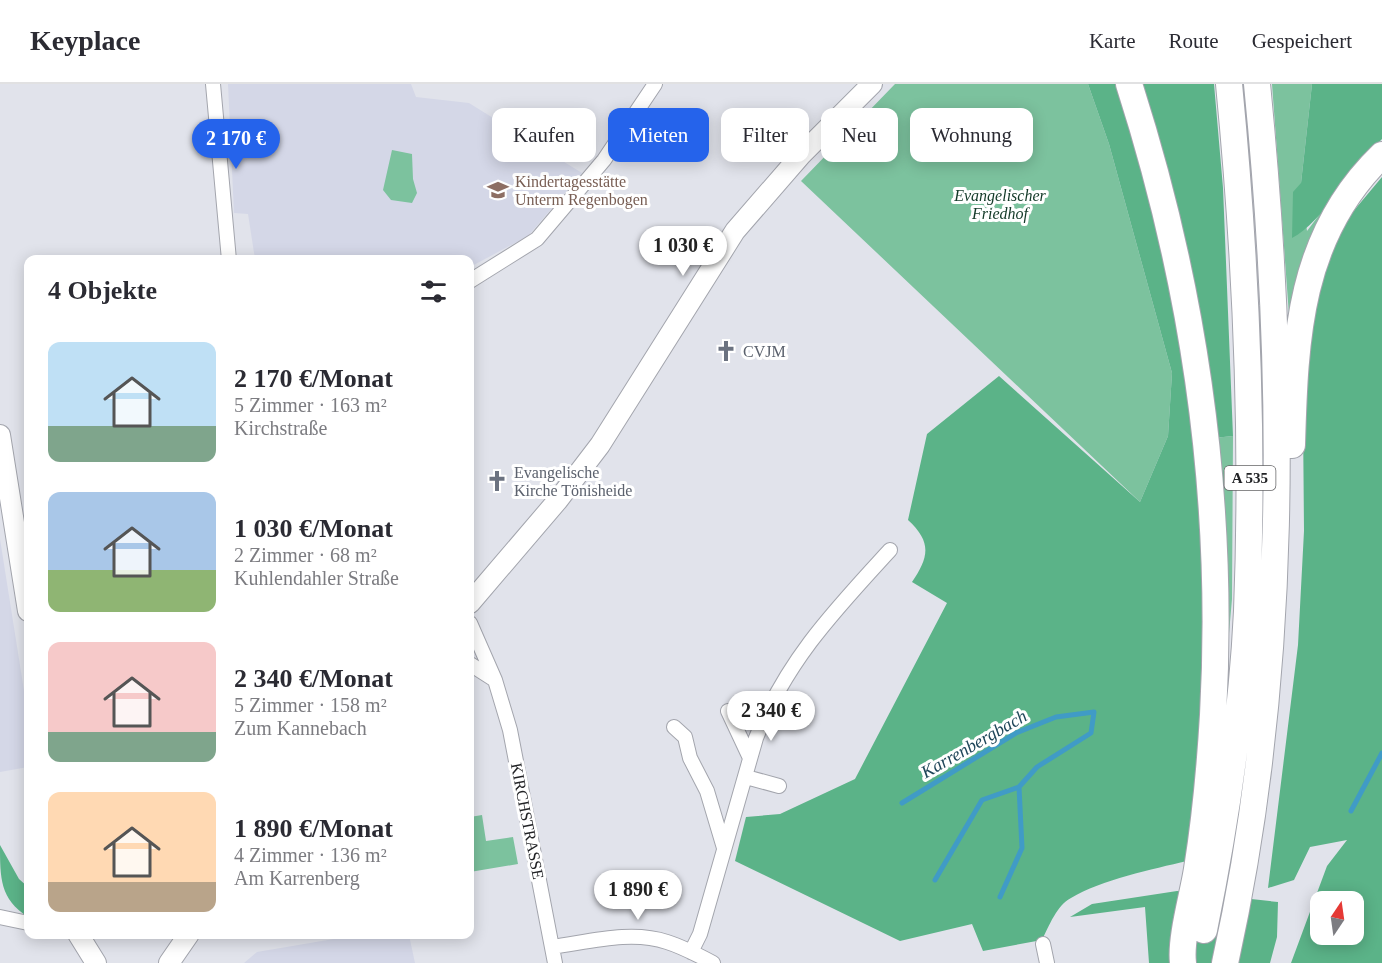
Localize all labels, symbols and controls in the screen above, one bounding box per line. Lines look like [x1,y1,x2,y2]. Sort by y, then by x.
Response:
text: Keyplace [30,25,140,56]
text: Karte [1089,29,1136,53]
text: Route [1169,29,1219,53]
text: Gespeichert [1252,29,1352,53]
chip: Kaufen [492,108,596,162]
chip: Mieten [608,108,709,162]
chip: Filter [721,108,809,162]
chip: Neu [821,108,898,162]
chip: Wohnung [910,108,1033,162]
pin: 2 170 € [181,119,291,170]
text: 2 170 € [206,127,266,149]
place label: Kindertagesstätte Unterm Regenbogen [515,173,648,209]
school or university icon: Kindertagesstätte Unterm Regenbogen [486,178,510,202]
park label: Evangelischer Friedhof [953,187,1047,223]
pin: 1 030 € [628,226,738,277]
text: 1 030 € [653,234,713,256]
icon: filters [417,275,450,308]
text: 4 Objekte [48,276,157,305]
church icon: CVJM [714,339,738,363]
place label: CVJM [743,343,786,360]
text: 2 170 €/Monat [234,364,393,393]
icon: home [96,366,168,438]
text: 5 Zimmer · 163 m² [234,394,387,416]
text: Kirchstraße [234,417,327,439]
place label: Evangelische Kirche Tönisheide [514,464,632,499]
road number: A 535 [1224,466,1276,490]
church icon: Evangelische Kirche Tönisheide [485,469,509,493]
text: 1 030 €/Monat [234,514,393,543]
icon: home [96,516,168,588]
text: 2 Zimmer · 68 m² [234,544,377,566]
text: Kuhlendahler Straße [234,567,399,589]
text: 2 340 €/Monat [234,664,393,693]
icon: home [96,666,168,738]
pin: 2 340 € [716,691,826,742]
text: 5 Zimmer · 158 m² [234,694,387,716]
text: 2 340 € [741,699,801,721]
water label: Karrenbergbach [917,706,1030,783]
text: Zum Kannebach [234,717,367,739]
street label: KIRCHSTRASSE [508,761,547,881]
text: 1 890 €/Monat [234,814,393,843]
icon: home [96,816,168,888]
text: 4 Zimmer · 136 m² [234,844,387,866]
text: Am Karrenberg [234,867,360,889]
pin: 1 890 € [583,870,693,921]
text: 1 890 € [608,878,668,900]
north arrow [1310,891,1364,945]
map controls [1310,891,1364,945]

